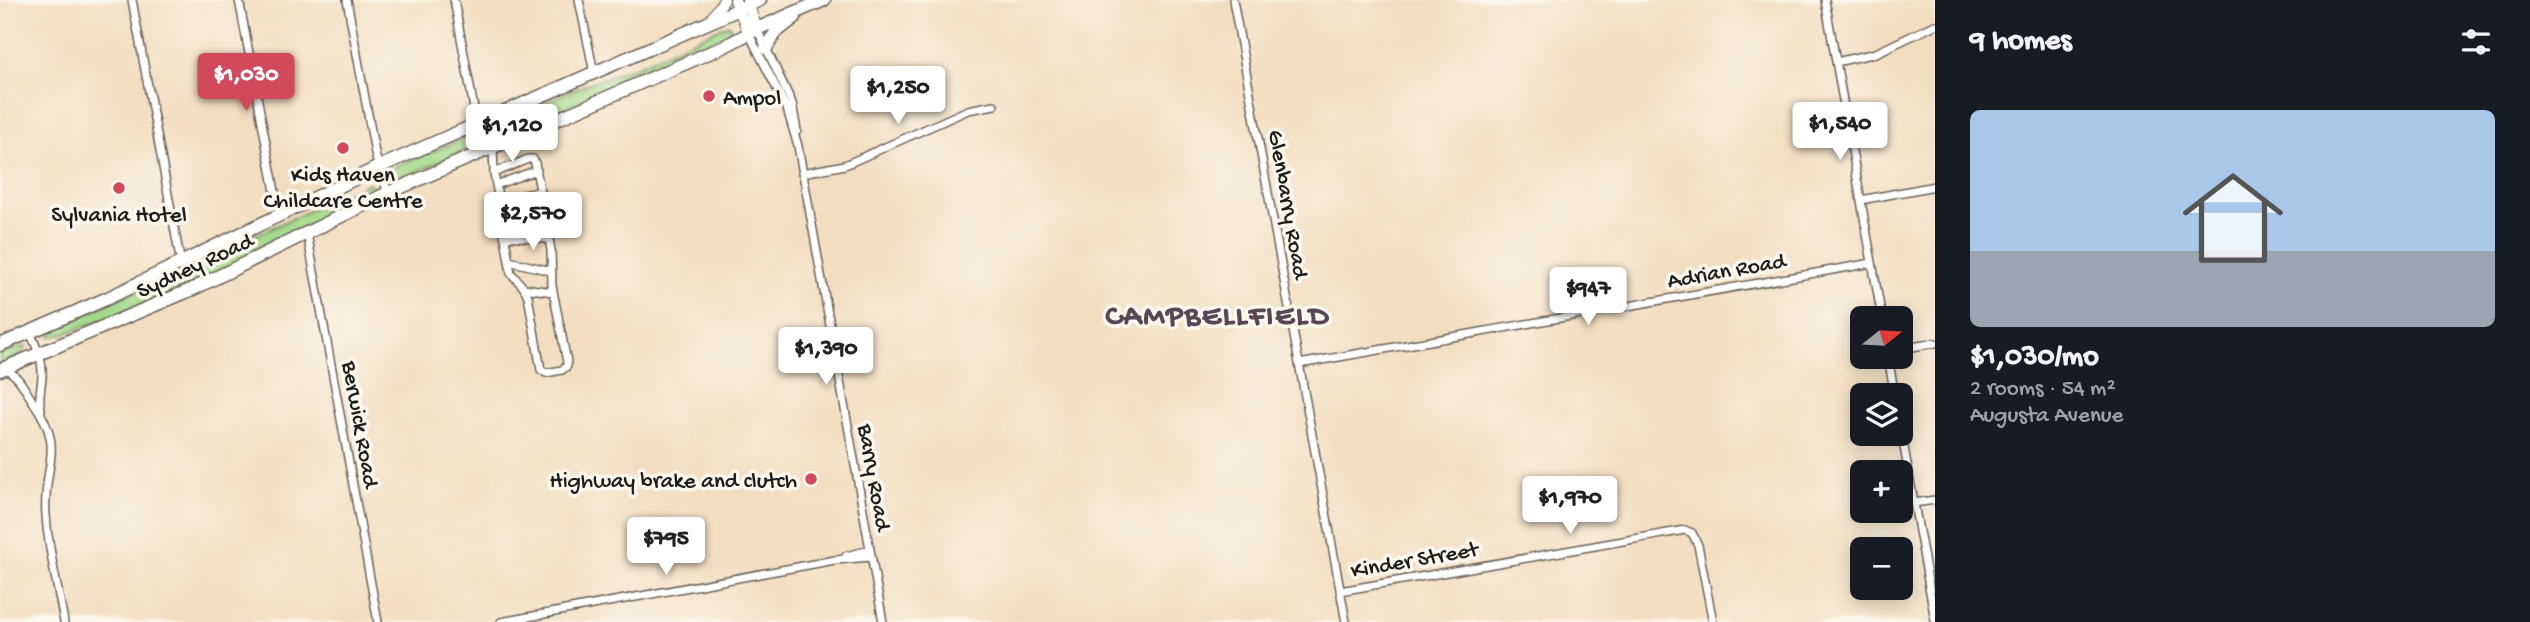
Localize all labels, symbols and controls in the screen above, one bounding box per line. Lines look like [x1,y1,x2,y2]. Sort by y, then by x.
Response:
icon: filters [2457,23,2495,61]
text: 9 homes [1970,25,2072,60]
pin: $1,030 [189,54,303,113]
text: $1,030 [214,62,278,89]
pin: $1,250 [841,66,955,126]
text: $1,250 [866,75,930,102]
place label: Ampol [723,86,781,113]
marker: Ampol [701,88,717,104]
pin: $1,540 [1783,102,1897,162]
pin: $1,120 [455,104,569,164]
text: $1,540 [1809,111,1871,138]
text: $1,120 [482,113,542,140]
street label: Glenbarry Road [1260,128,1313,283]
marker: Kids Haven Childcare Centre [335,140,351,156]
icon: home [2170,155,2296,281]
place label: Kids Haven Childcare Centre [263,163,424,216]
marker: Sylvania Hotel [111,180,127,196]
pin: $2,570 [476,192,590,252]
text: $2,570 [500,201,566,228]
place label: Sylvania Hotel [51,203,187,230]
street label: Sydney Road [133,228,259,306]
street label: Adrian Road [1665,249,1789,296]
pin: $947 [1547,268,1629,327]
text: $947 [1566,276,1610,303]
district label: CAMPBELLFIELD [1105,301,1331,336]
north arrow [1850,306,1913,369]
map controls [1850,306,1913,600]
pin: $1,390 [769,328,883,387]
text: $1,390 [794,336,858,363]
text: $1,030/mo [1970,341,2099,376]
street label: Berwick Road [334,358,383,492]
text: 2 rooms · 54 m² [1970,376,2116,403]
button: layers [1850,383,1913,446]
text: Augusta Avenue [1970,403,2123,430]
street label: Barry Road [850,421,895,535]
button: + [1850,460,1913,523]
place label: Highway brake and clutch [550,469,797,496]
marker: Highway brake and clutch [803,471,819,487]
pin: $1,970 [1513,476,1627,536]
text: $1,970 [1538,485,1602,512]
pin: $795 [625,518,707,577]
text: $795 [643,526,689,553]
street label: Kinder Street [1349,537,1482,586]
button: − [1850,537,1913,600]

